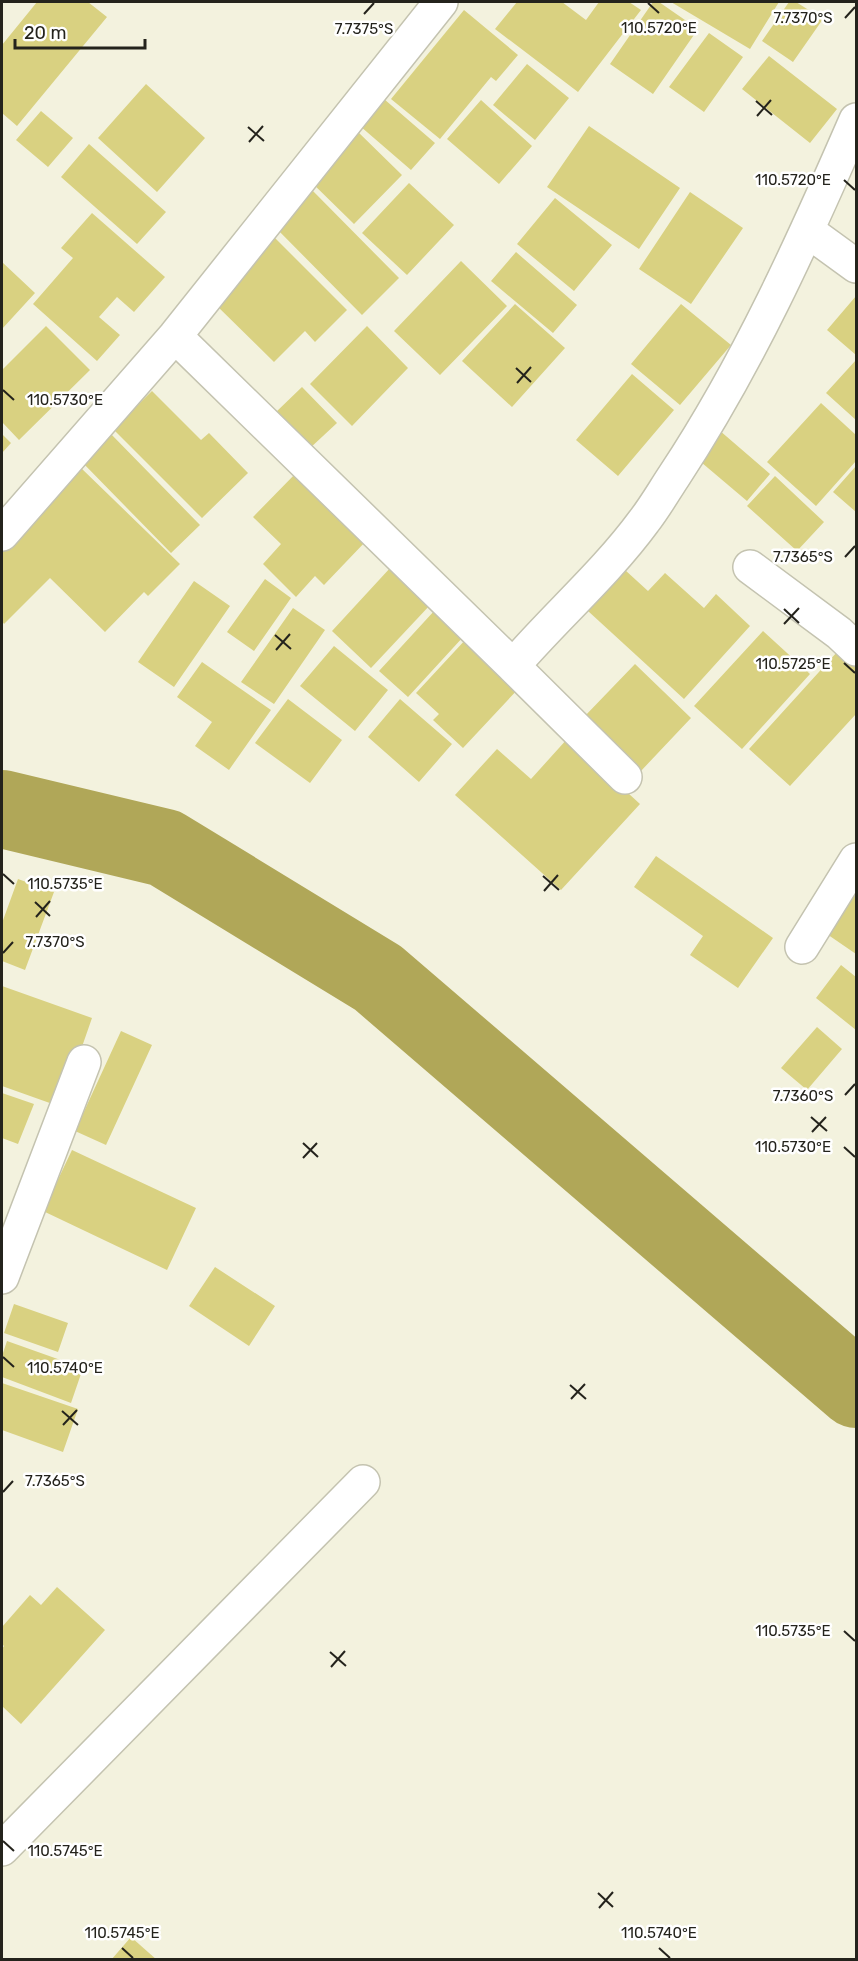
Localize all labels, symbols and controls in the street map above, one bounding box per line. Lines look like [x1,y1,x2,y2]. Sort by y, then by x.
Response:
text: 7.7370°S [773,9,833,27]
scale bar [15,12,146,50]
text: 110.5720°E [621,19,697,37]
text: 7.7375°S [335,20,393,38]
text: 20 m [24,22,66,44]
text: 110.5720°E [755,171,831,189]
text: 110.5730°E [27,391,103,409]
text: 7.7365°S [773,548,833,566]
text: 110.5725°E [755,655,831,673]
text: 110.5735°E [27,875,103,893]
text: 7.7370°S [25,933,85,951]
text: 7.7360°S [773,1087,833,1105]
text: 110.5730°E [755,1138,831,1156]
text: 110.5740°E [27,1359,103,1377]
text: 7.7365°S [25,1472,85,1490]
text: 110.5735°E [755,1622,831,1640]
text: 110.5745°E [27,1842,103,1860]
text: 110.5745°E [84,1924,160,1942]
text: 110.5740°E [621,1924,697,1942]

